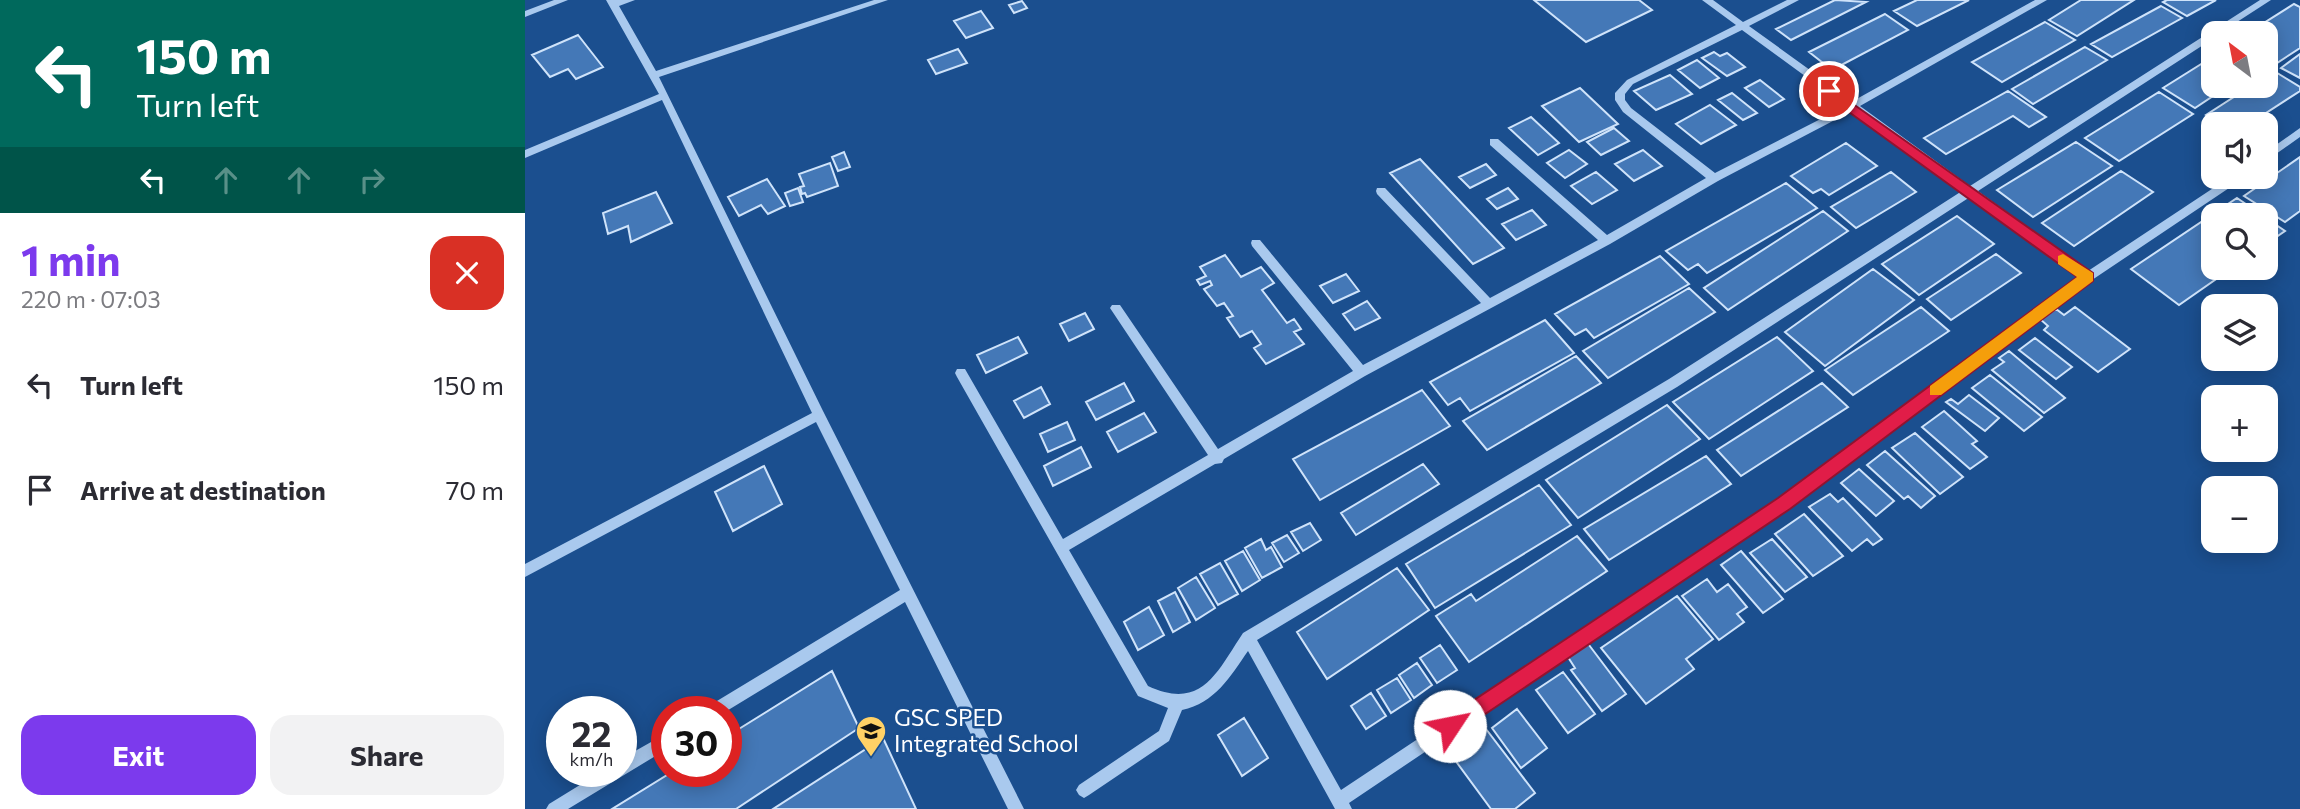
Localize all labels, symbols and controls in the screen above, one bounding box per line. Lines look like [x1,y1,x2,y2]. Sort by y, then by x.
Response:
north arrow [2201,21,2279,98]
map controls [2201,21,2278,553]
text: 150 m [136,24,271,84]
icon: left [21,28,112,119]
pin [1799,61,1859,121]
icon: arrive [1810,72,1848,110]
text: Turn left [136,84,260,124]
button: sound [2201,112,2278,189]
icon: left [134,161,172,199]
icon: ahead [207,161,245,199]
icon: ahead [280,161,318,199]
icon: right [353,161,391,199]
button: search [2201,203,2278,280]
text: 1 min [21,233,121,285]
button: close [430,236,504,310]
text: 220 m · 07:03 [21,285,161,313]
button: layers [2201,294,2278,371]
icon: left [21,366,59,404]
text: Turn left [80,369,183,400]
text: 150 m [433,369,504,400]
button: + [2201,385,2278,462]
icon: arrive [21,471,59,509]
text: Arrive at destination [80,474,326,505]
text: 70 m [446,474,504,505]
button: − [2201,476,2278,553]
position arrow [1413,689,1487,763]
speed limit sign: 30 [651,696,742,787]
place label: GSC SPED Integrated School [894,703,1079,757]
text: 22 [572,711,611,754]
school or university icon: GSC SPED Integrated School [854,714,888,758]
button: Exit [21,715,256,795]
button: Share [270,715,504,795]
text: km/h [570,748,613,770]

